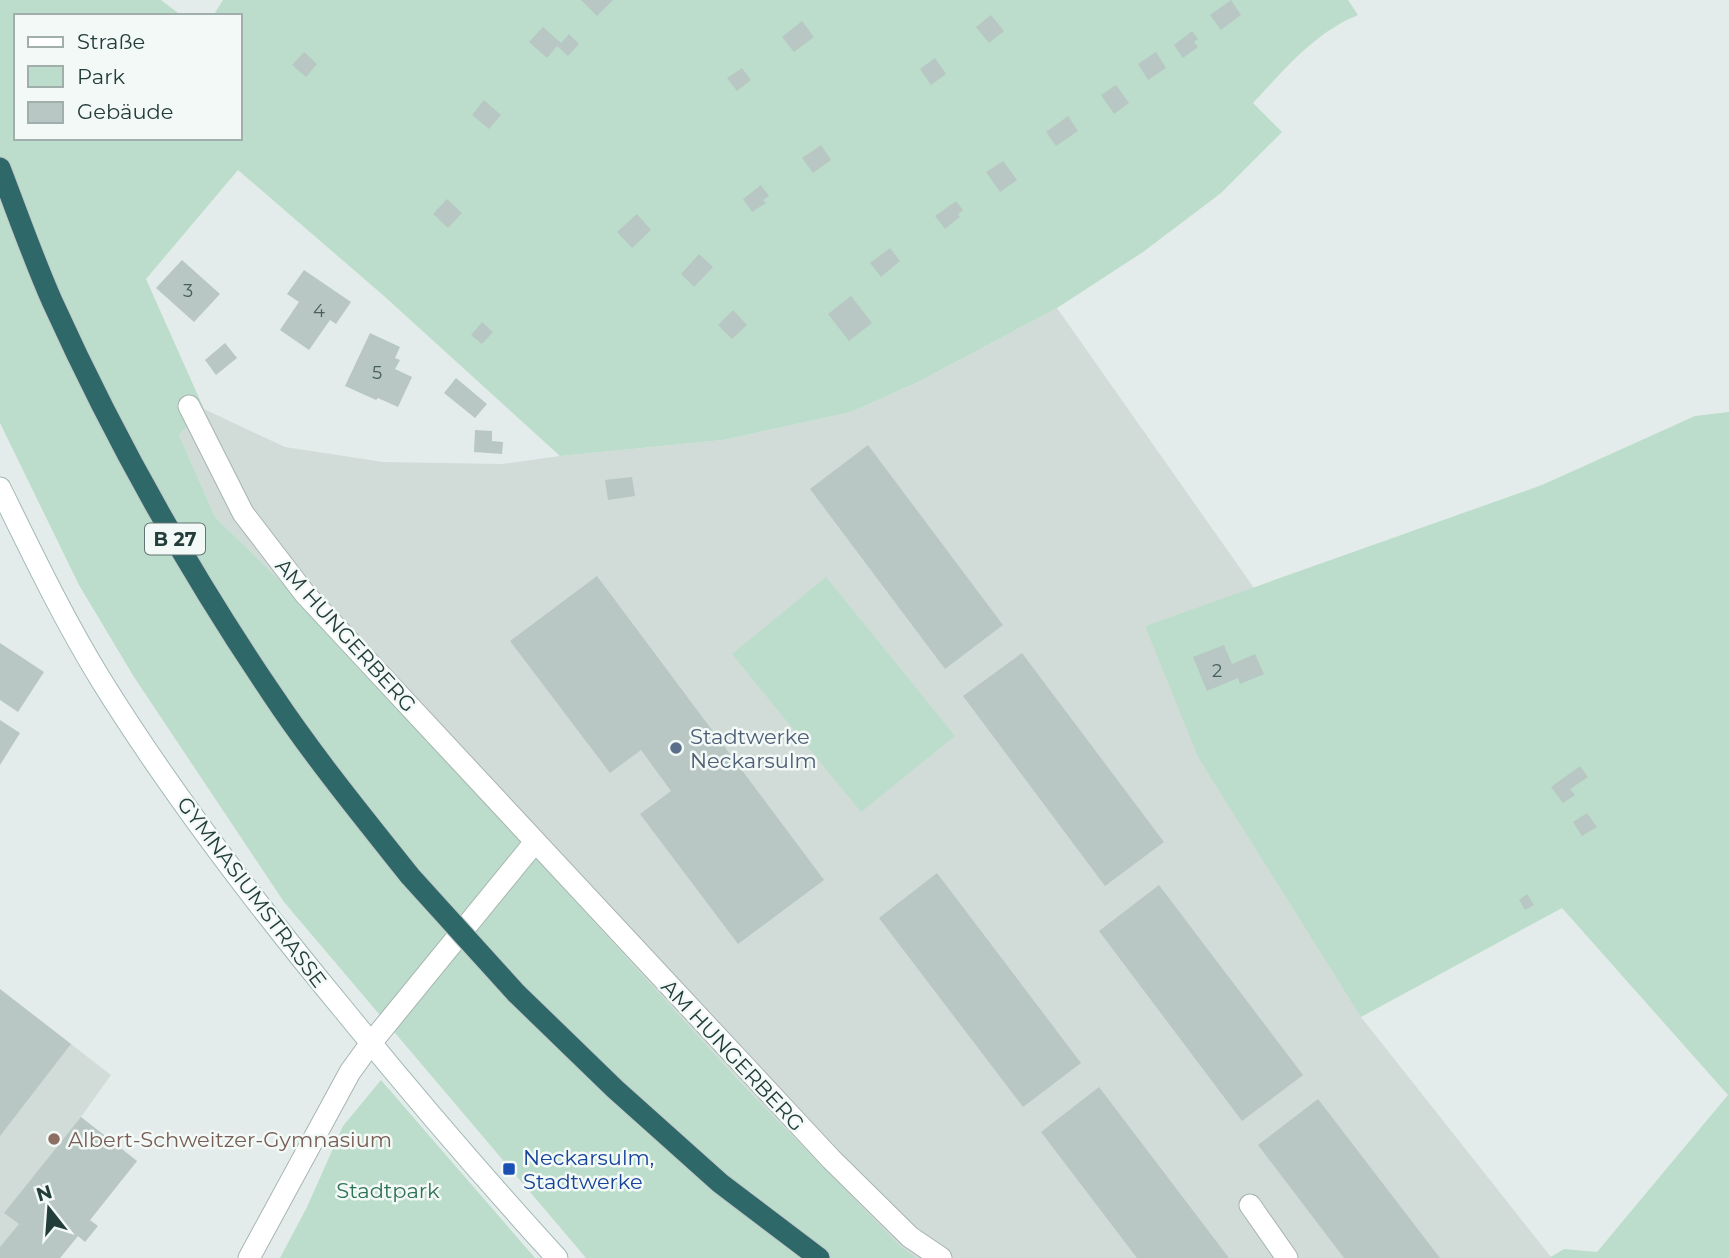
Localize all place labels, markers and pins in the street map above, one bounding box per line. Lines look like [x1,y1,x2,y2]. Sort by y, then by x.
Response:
place label: Stadtwerke Neckarsulm [690,724,817,773]
marker: Stadtwerke Neckarsulm [668,740,684,756]
place label: Albert-Schweitzer-Gymnasium [68,1127,392,1152]
marker: Albert-Schweitzer-Gymnasium [46,1131,62,1147]
place label: Neckarsulm, Stadtwerke [523,1145,654,1194]
marker: Neckarsulm, Stadtwerke [501,1161,517,1177]

